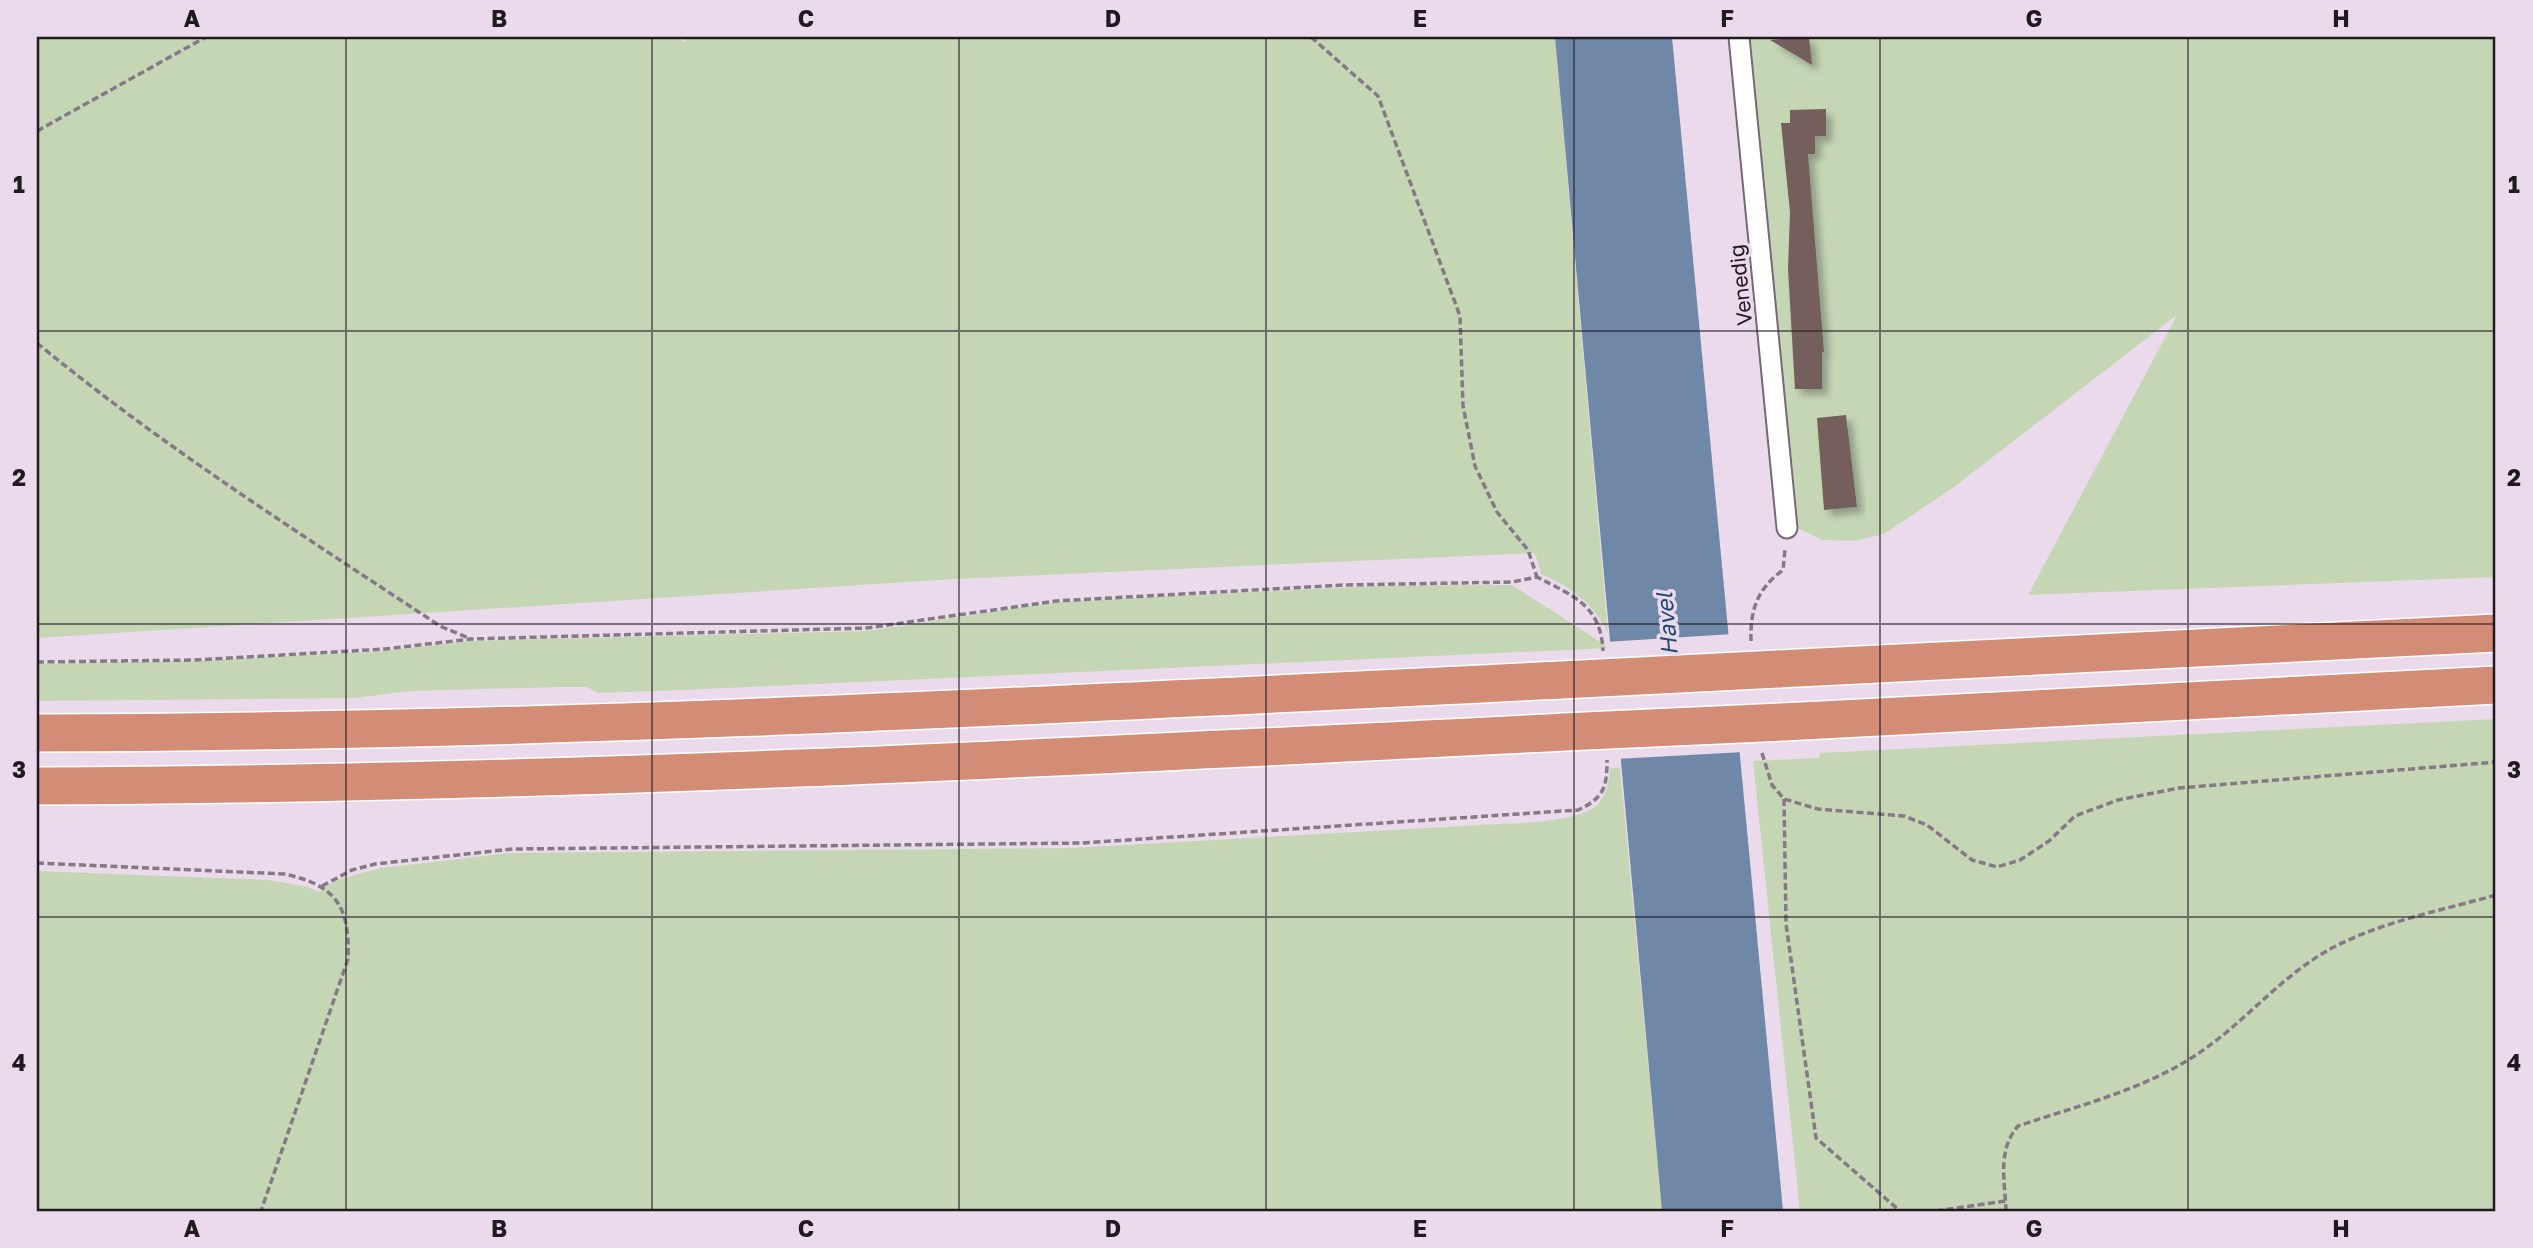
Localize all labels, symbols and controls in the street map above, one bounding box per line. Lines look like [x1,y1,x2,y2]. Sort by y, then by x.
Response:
text: A [184,4,201,32]
text: B [491,4,507,32]
text: C [798,4,814,32]
text: D [1105,4,1121,32]
text: E [1413,4,1427,32]
text: F [1720,4,1734,32]
text: G [2026,4,2042,32]
text: H [2332,4,2350,32]
text: 1 [13,170,25,198]
text: 1 [2508,170,2520,198]
street label: Venedig [1723,243,1757,327]
text: 2 [12,463,26,491]
text: 2 [2507,463,2521,491]
water label: Havel [1649,590,1683,657]
text: 3 [12,755,26,783]
text: 3 [2507,755,2521,783]
text: 4 [12,1048,26,1076]
text: 4 [2507,1048,2521,1076]
text: A [184,1214,201,1242]
text: B [491,1214,507,1242]
text: C [798,1214,814,1242]
text: D [1105,1214,1121,1242]
text: E [1413,1214,1427,1242]
text: F [1720,1214,1734,1242]
text: G [2026,1214,2042,1242]
text: H [2332,1214,2350,1242]

